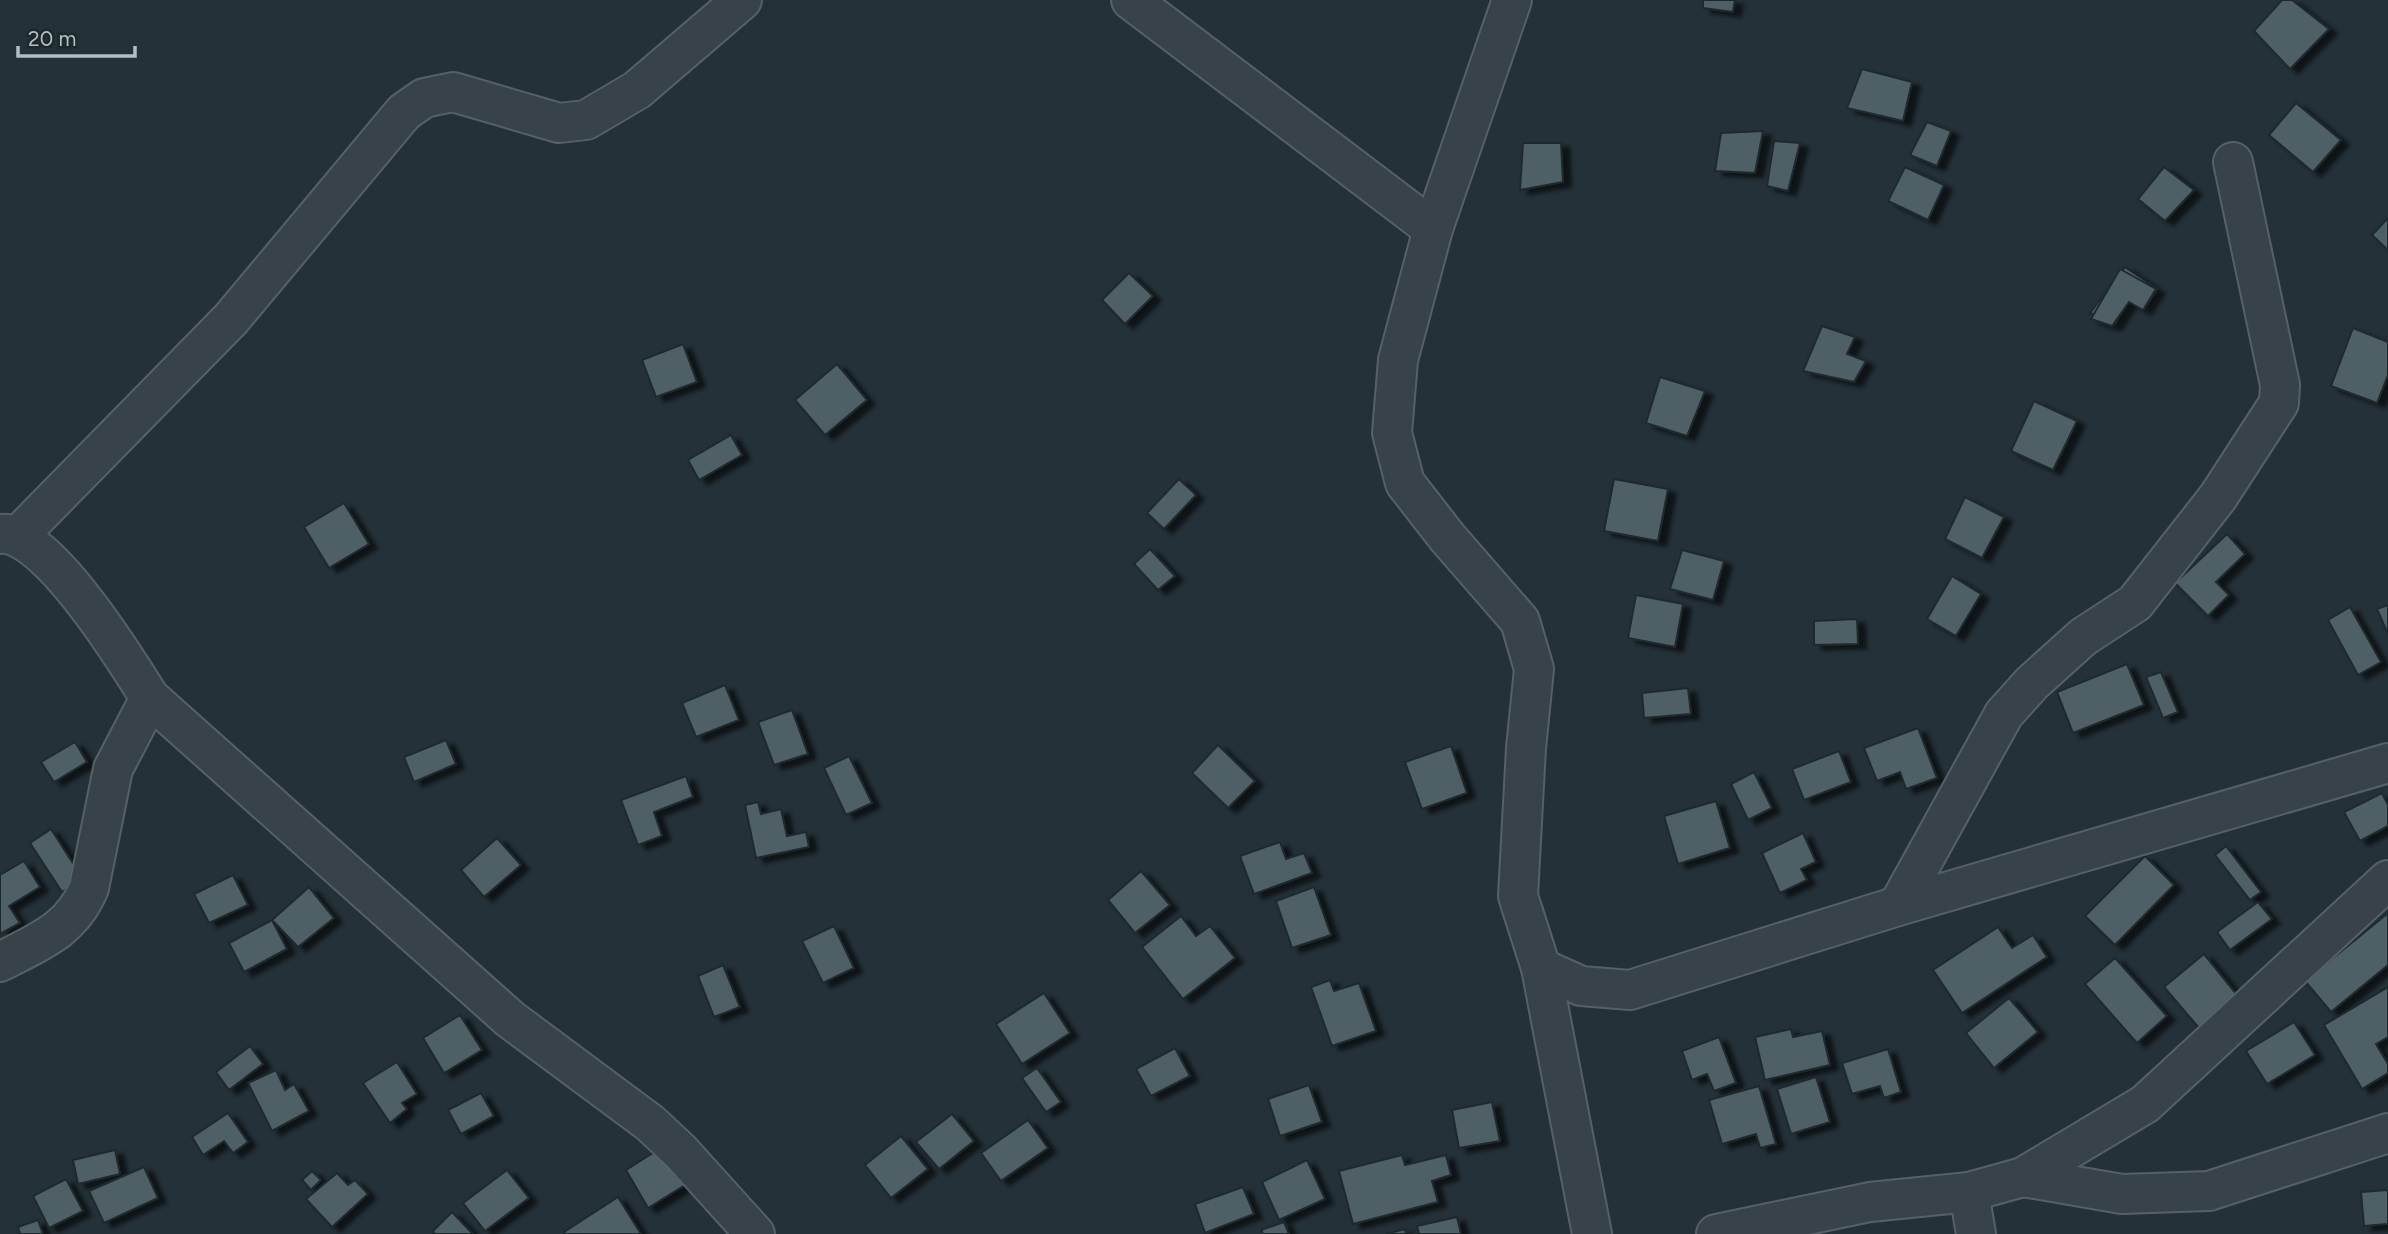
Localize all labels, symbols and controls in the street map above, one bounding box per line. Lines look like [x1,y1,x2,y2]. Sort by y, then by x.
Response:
scale bar [18,14,135,58]
text: 20 m [28,26,76,51]

